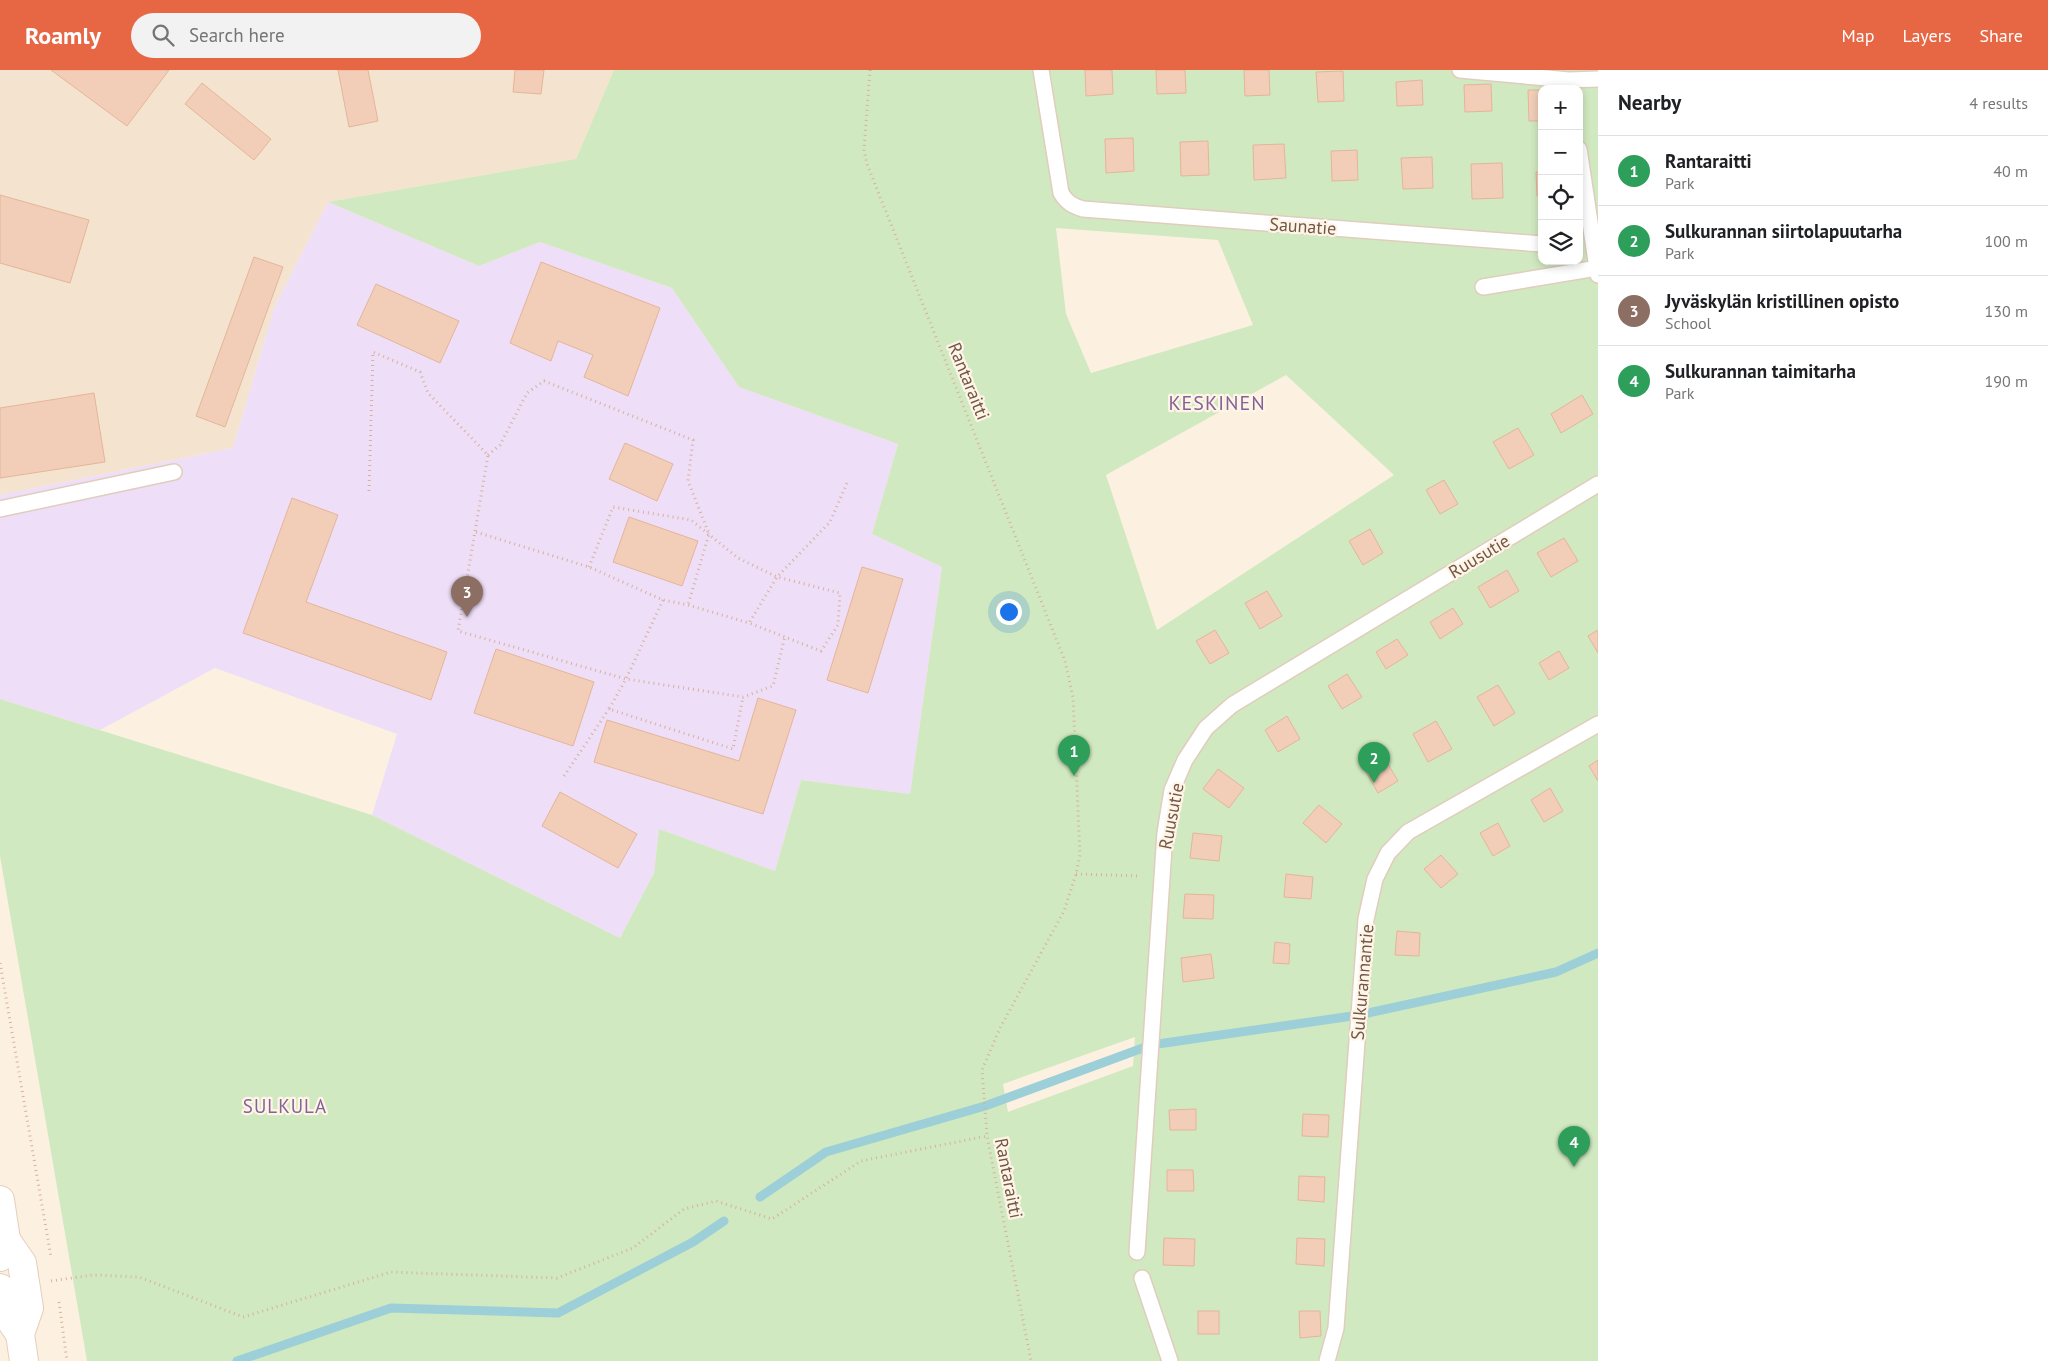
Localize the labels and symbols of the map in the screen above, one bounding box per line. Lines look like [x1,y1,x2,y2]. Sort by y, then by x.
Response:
street label: Saunatie [1269,212,1337,240]
street label: Rantaraitti [943,339,995,423]
district label: KESKINEN [1168,390,1266,416]
street label: Ruusutie [1444,529,1514,583]
pin: 3 [451,576,483,617]
your location [996,599,1022,625]
pin: 1 [1058,735,1090,776]
pin: 2 [1358,742,1390,783]
street label: Ruusutie [1153,781,1189,851]
street label: Sulkurannantie [1345,923,1379,1041]
district label: SULKULA [243,1094,327,1118]
pin: 4 [1558,1126,1590,1167]
street label: Rantaraitti [990,1136,1028,1220]

